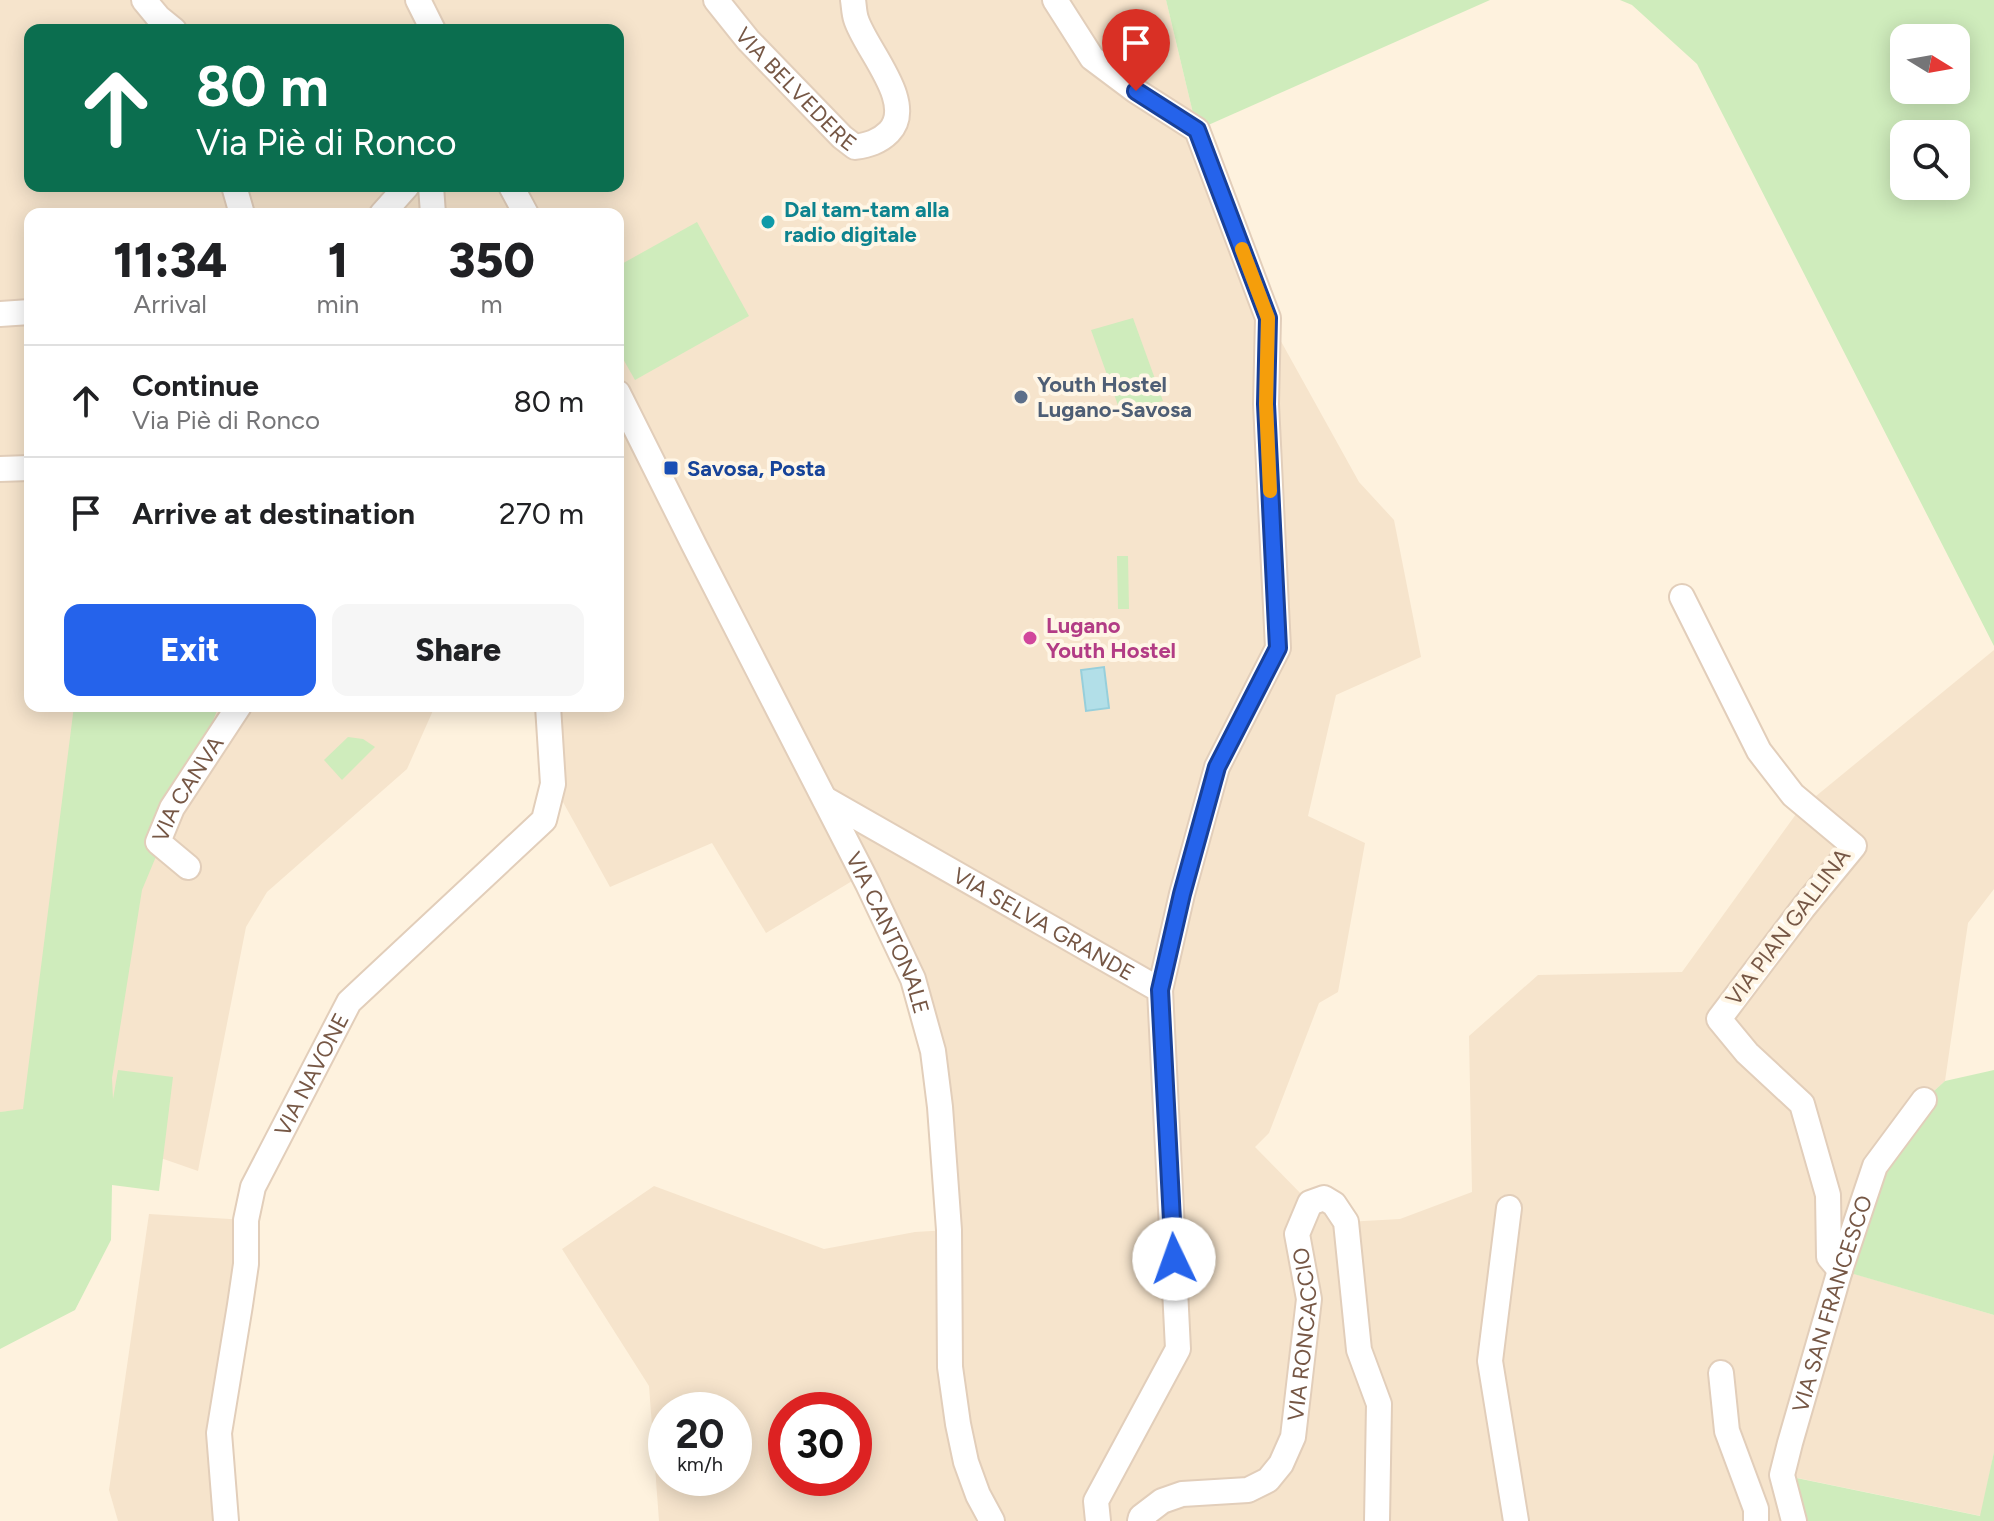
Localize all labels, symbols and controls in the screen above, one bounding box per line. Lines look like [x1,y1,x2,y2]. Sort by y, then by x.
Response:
pin [1102,9,1170,91]
icon: arrive [1114,21,1158,65]
street label: VIA BELVEDERE [730,22,862,157]
north arrow [1890,24,1970,104]
map controls [1890,24,1970,200]
text: 80 m [196,53,329,120]
icon: ahead [64,56,168,160]
button: search [1890,120,1970,200]
text: Via Piè di Ronco [196,121,457,164]
place label: Dal tam-tam alla radio digitale [784,196,949,248]
marker: Dal tam-tam alla radio digitale [759,213,777,231]
text: 11:34 [113,231,227,289]
text: 1 [328,231,348,289]
text: 350 [448,231,535,289]
text: Arrival [134,288,207,320]
text: min [317,288,359,320]
text: m [481,288,503,320]
text: Continue [132,367,259,404]
place label: Youth Hostel Lugano-Savosa [1037,371,1192,423]
icon: ahead [64,379,108,423]
text: 80 m [513,383,584,420]
marker: Youth Hostel Lugano-Savosa [1012,388,1030,406]
text: Via Piè di Ronco [132,404,320,436]
place label: Savosa, Posta [687,455,826,482]
marker: Savosa, Posta [662,459,680,477]
icon: arrive [64,491,108,535]
text: Arrive at destination [132,495,415,532]
text: 270 m [499,495,584,532]
button: Exit [64,604,316,696]
button: Share [332,604,584,696]
place label: Lugano Youth Hostel [1046,612,1176,664]
marker: Lugano Youth Hostel [1021,629,1039,647]
street label: VIA CANVA [146,731,229,846]
street label: VIA PIAN GALLINA [1720,843,1856,1011]
street label: VIA CANTONALE [840,847,935,1017]
street label: VIA SELVA GRANDE [948,861,1140,986]
street label: VIA NAVONE [268,1008,354,1140]
street label: VIA SAN FRANCESCO [1786,1192,1878,1415]
position arrow [1132,1217,1216,1301]
street label: VIA RONCACCIO [1281,1245,1323,1422]
speed limit sign: 30 [768,1392,872,1496]
text: 20 [675,1410,725,1458]
text: km/h [677,1452,723,1476]

